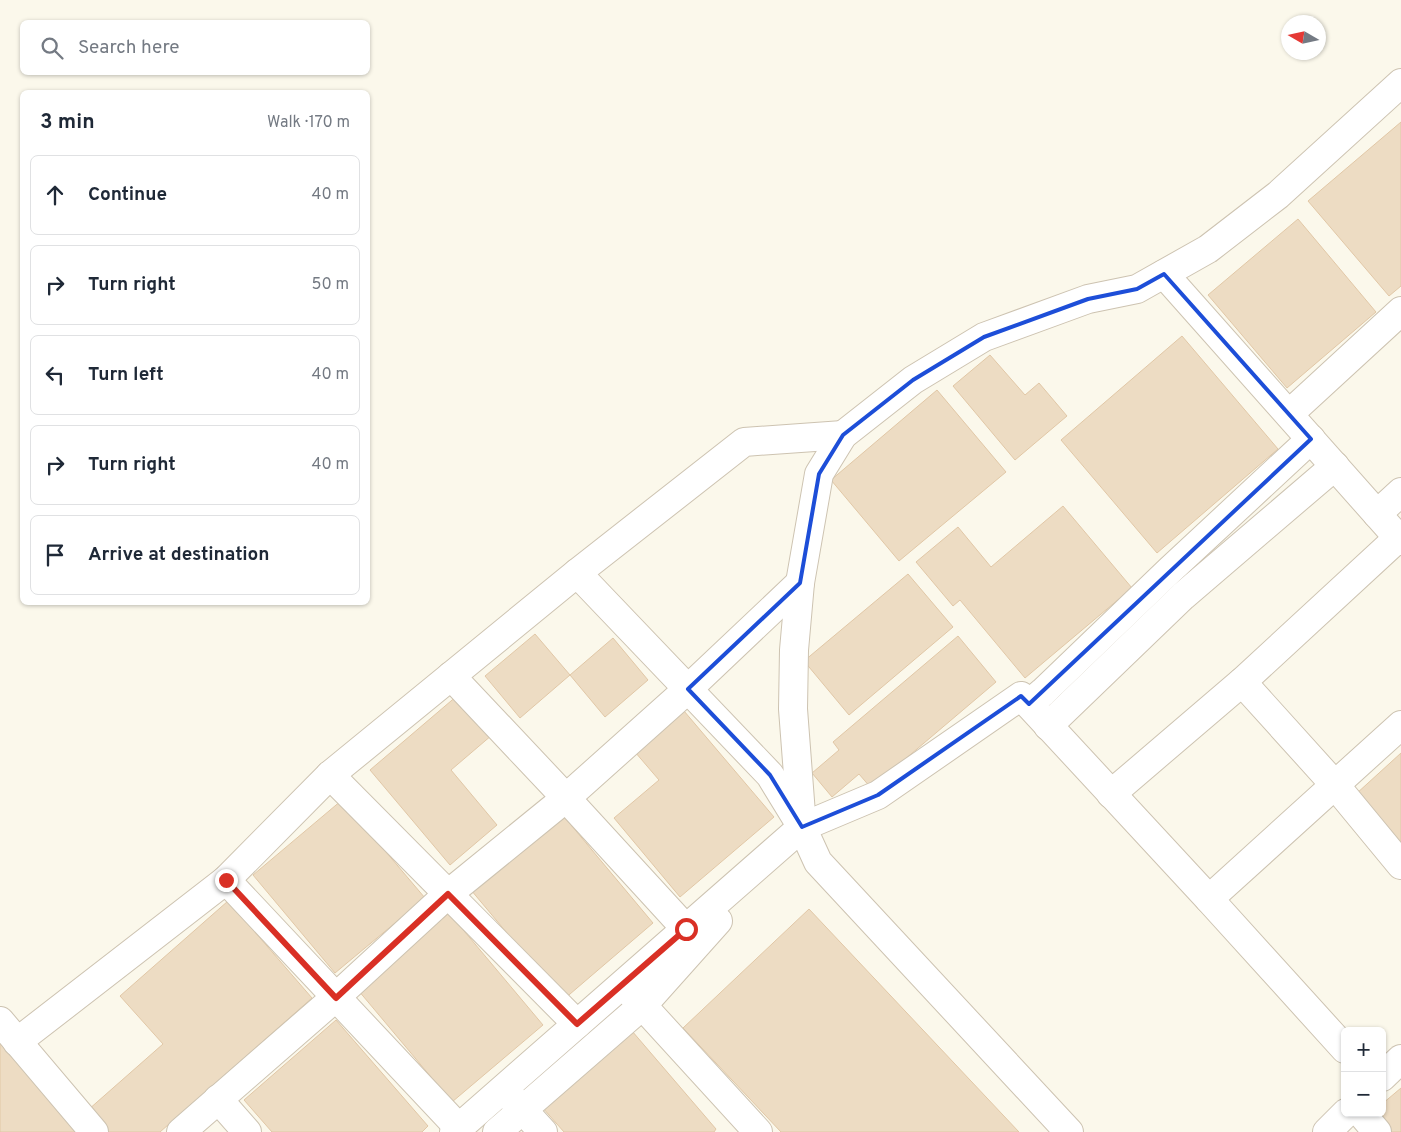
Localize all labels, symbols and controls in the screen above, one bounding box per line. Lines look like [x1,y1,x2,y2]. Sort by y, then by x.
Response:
north arrow [1281,15,1326,60]
search box [20,20,370,75]
icon: search [38,34,66,62]
text: Search here [78,36,180,60]
text: 3 min [40,109,95,136]
text: Walk · 170 m [267,113,350,133]
icon: ahead [41,181,69,209]
text: Continue [88,183,167,207]
text: 40 m [311,185,349,205]
icon: right [41,271,69,299]
text: Turn right [88,273,176,297]
text: 50 m [312,275,349,295]
icon: left [41,361,69,389]
text: Turn left [88,363,164,387]
text: 40 m [311,365,349,385]
icon: right [41,451,69,479]
text: Turn right [88,453,176,477]
text: 40 m [311,455,349,475]
icon: arrive [41,541,69,569]
text: Arrive at destination [88,543,269,567]
route end [215,869,238,892]
route start [675,918,698,941]
map controls [1341,1027,1386,1117]
button: + [1341,1027,1386,1072]
button: − [1341,1072,1386,1117]

